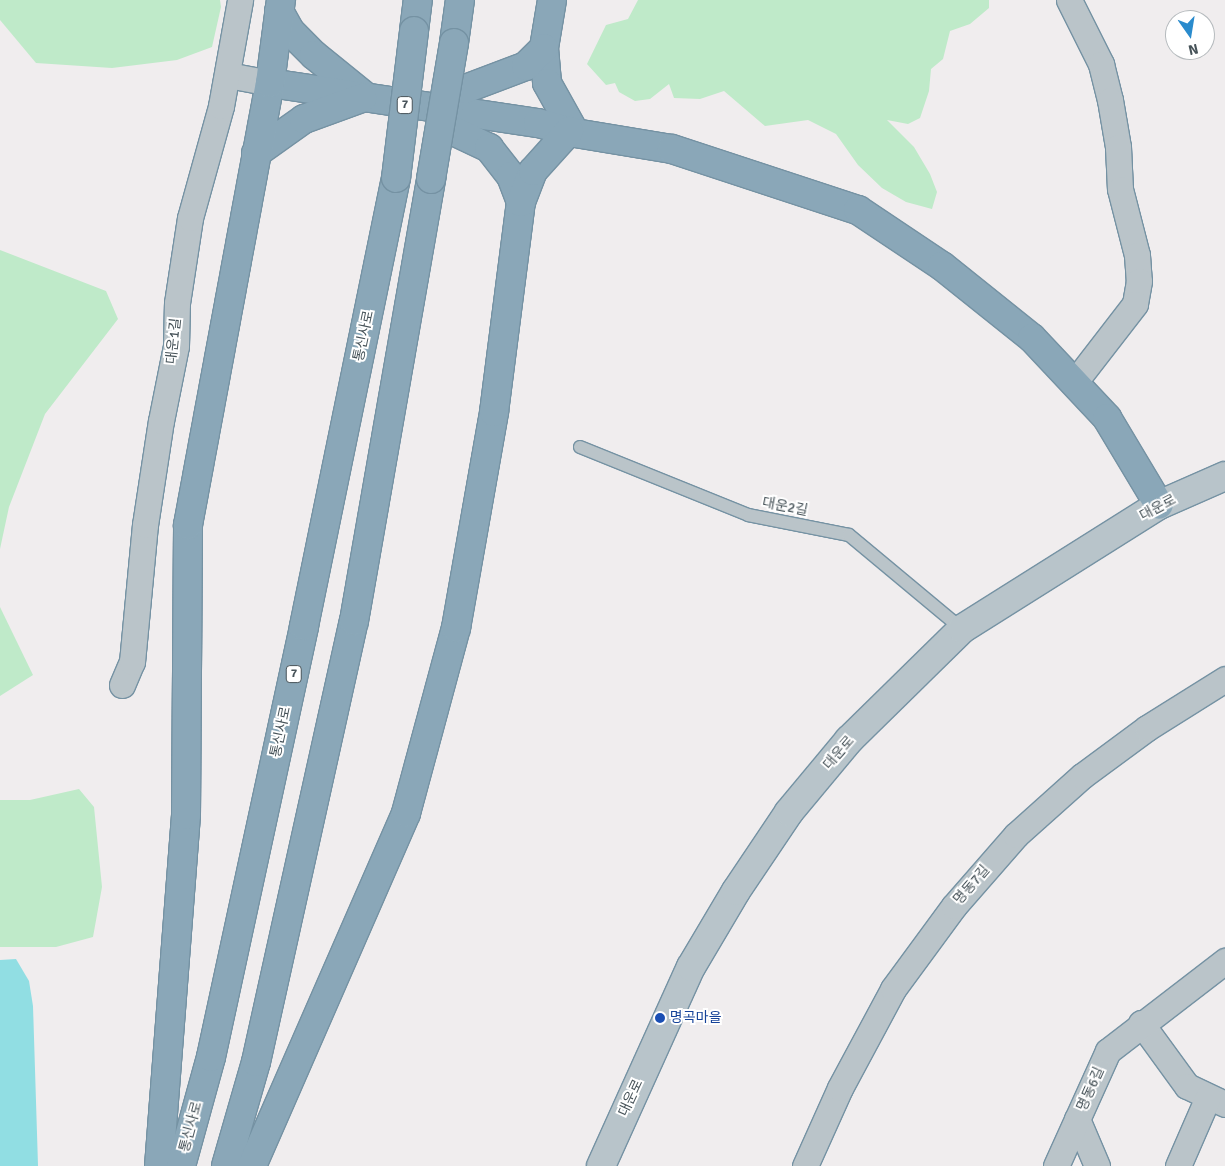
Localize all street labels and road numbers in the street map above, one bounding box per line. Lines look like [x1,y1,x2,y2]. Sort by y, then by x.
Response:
road number: 7 [396,96,414,114]
street label: 통신사로 [350,309,378,363]
street label: 대운1길 [163,317,185,365]
street label: 대운로 [1137,492,1179,524]
street label: 대운2길 [761,494,809,520]
road number: 7 [285,664,303,684]
street label: 통신사로 [267,705,295,759]
street label: 대운로 [820,733,858,773]
street label: 명동7길 [951,862,993,908]
street label: 명동6길 [1074,1064,1108,1114]
street label: 대운로 [615,1077,647,1119]
street label: 통신사로 [176,1100,206,1154]

